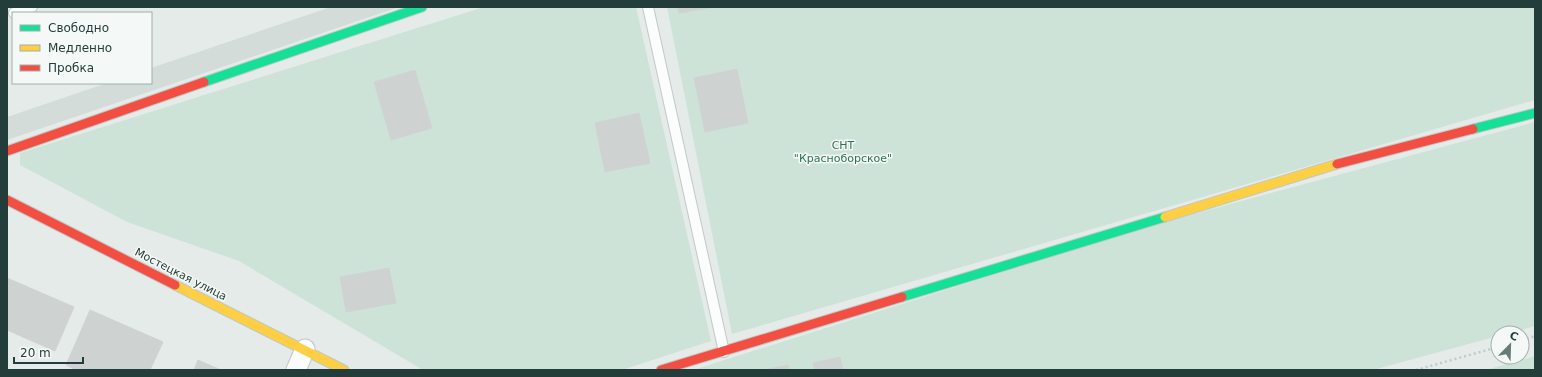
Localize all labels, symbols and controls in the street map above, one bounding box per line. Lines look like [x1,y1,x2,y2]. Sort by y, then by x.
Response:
legend [12,12,152,84]
text: Свободно [48,21,109,35]
text: Медленно [48,41,112,55]
text: Пробка [48,61,94,75]
park label: СНТ "Красноборское" [794,139,892,165]
street label: Мостецкая улица [133,246,229,303]
north arrow [1490,325,1530,365]
text: С [1507,329,1520,344]
scale bar [14,339,83,365]
text: 20 m [20,346,51,360]

